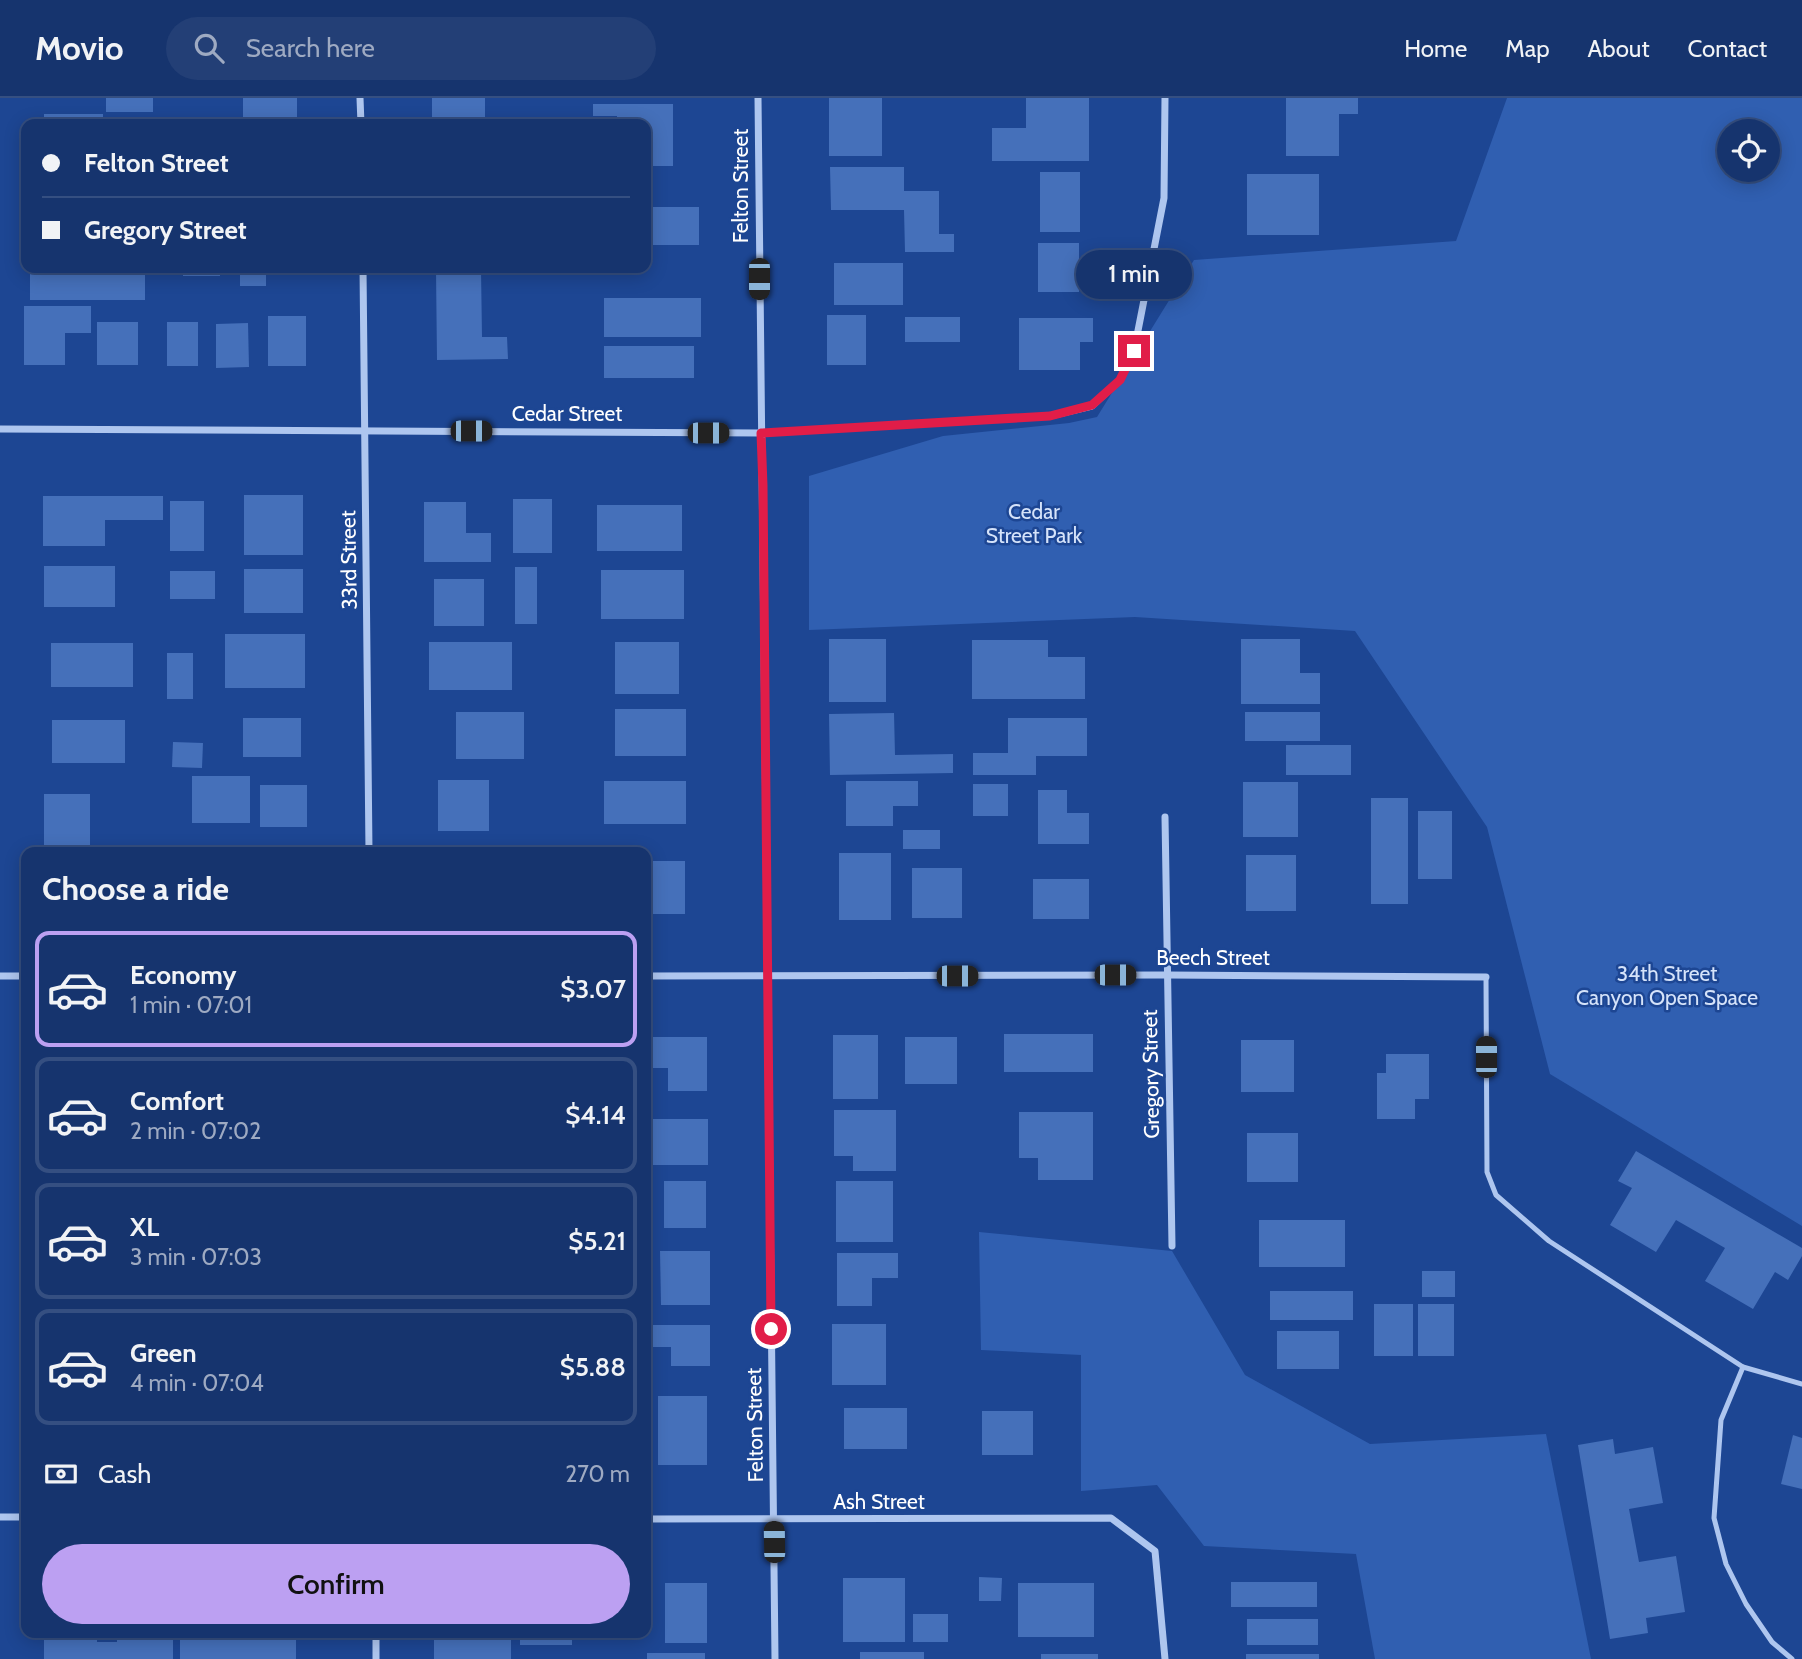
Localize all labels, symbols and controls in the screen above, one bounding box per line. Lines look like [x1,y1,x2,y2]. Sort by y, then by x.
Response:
search box [166,17,656,80]
text: Movio [35,28,124,68]
icon: search [190,29,228,67]
text: Search here [246,32,375,64]
text: Home [1404,34,1467,63]
text: Map [1505,34,1550,63]
text: About [1588,34,1650,63]
text: Contact [1688,34,1767,63]
map controls [1717,119,1780,182]
button: locate [1717,119,1780,182]
street label: Felton Street [728,129,753,243]
text: Felton Street [84,147,229,179]
text: Gregory Street [84,214,247,246]
callout: 1 min [1076,250,1192,299]
car [749,258,770,300]
text: 1 min [1108,260,1160,288]
route end [1118,335,1150,367]
street label: Cedar Street [512,401,622,426]
car [451,421,493,442]
car [688,423,730,444]
park label: Cedar Street Park [986,499,1083,548]
street label: 33rd Street [335,510,362,610]
text: Choose a ride [42,869,229,908]
street label: Beech Street [1156,945,1270,970]
icon: car [46,958,109,1021]
text: Economy [130,959,236,991]
park label: 34th Street Canyon Open Space [1576,961,1758,1010]
car [1095,965,1137,986]
car [937,966,979,987]
text: $3.07 [560,973,626,1005]
text: 1 min · 07:01 [130,991,252,1019]
street label: Gregory Street [1137,1009,1164,1139]
car [1476,1036,1497,1078]
icon: car [46,1084,109,1147]
text: Comfort [130,1085,224,1117]
text: $4.14 [565,1099,626,1131]
text: 2 min · 07:02 [130,1117,261,1145]
icon: car [46,1210,109,1273]
text: XL [130,1211,159,1243]
text: $5.21 [568,1225,626,1257]
text: 3 min · 07:03 [130,1243,262,1271]
route start [755,1313,787,1345]
icon: car [46,1336,109,1399]
text: Green [130,1337,197,1369]
text: $5.88 [560,1351,626,1383]
street label: Felton Street [741,1367,768,1483]
text: 4 min · 07:04 [130,1369,264,1397]
icon: cash [42,1455,80,1493]
text: Cash [98,1458,151,1490]
text: 270 m [565,1460,630,1488]
street label: Ash Street [833,1489,925,1514]
car [764,1521,785,1563]
button: Confirm [42,1544,630,1624]

